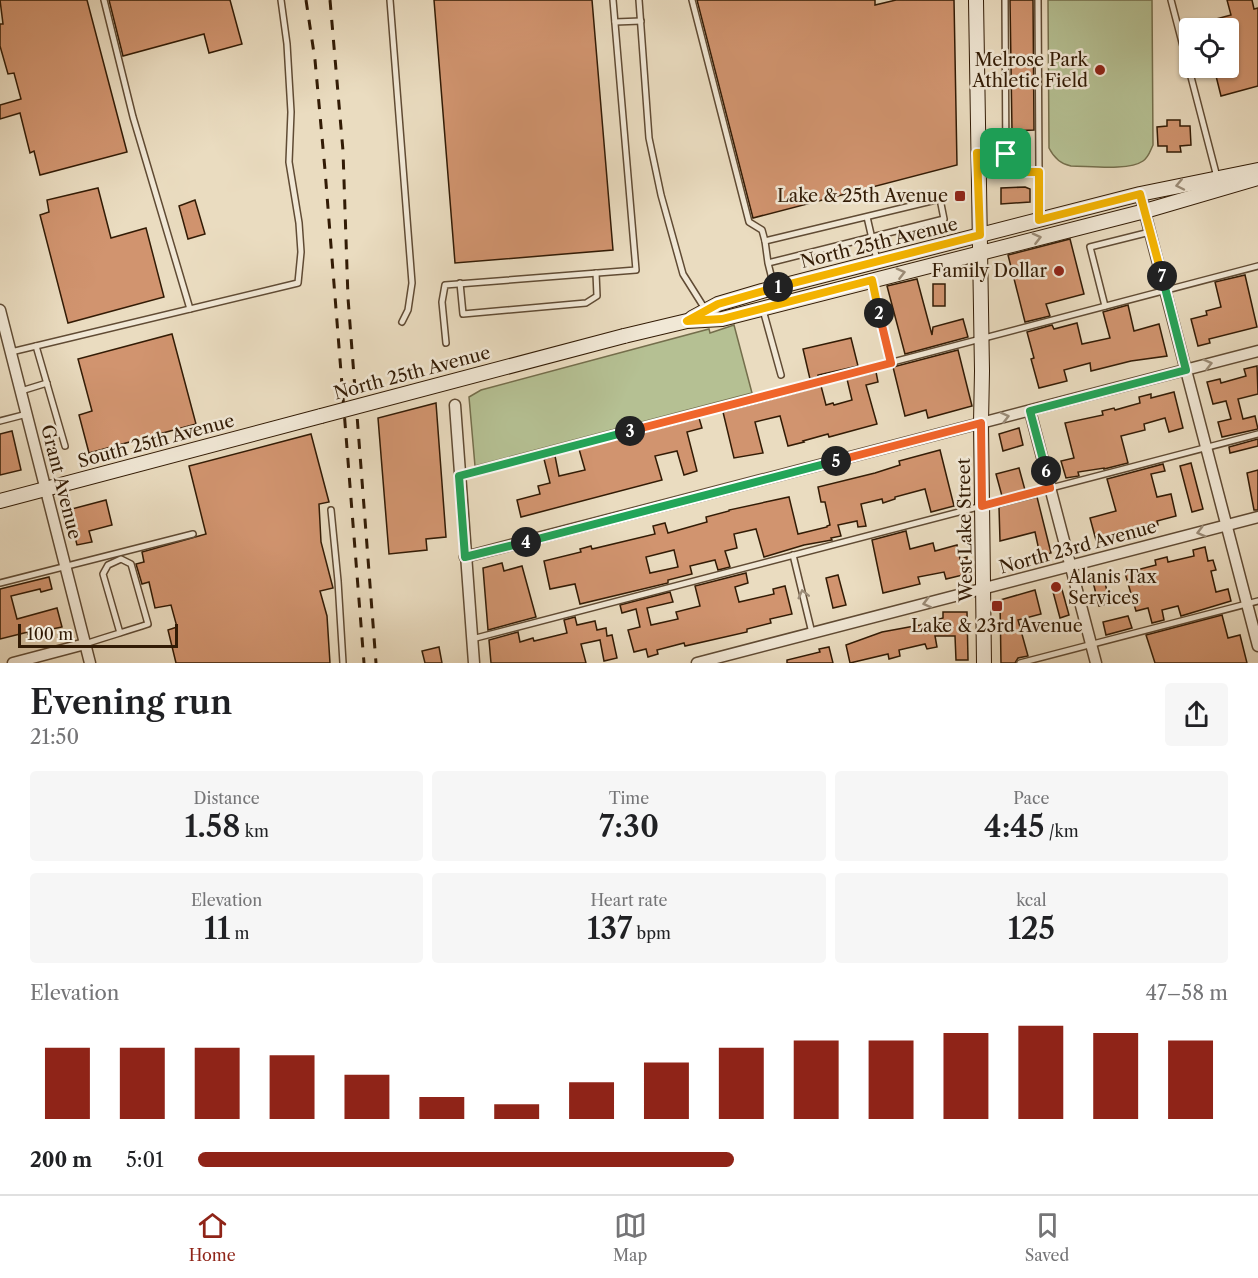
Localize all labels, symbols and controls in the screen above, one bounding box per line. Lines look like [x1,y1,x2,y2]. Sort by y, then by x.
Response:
map controls [1179,18,1239,78]
button: locate [1179,18,1239,78]
place label: Melrose Park Athletic Field [971,49,1090,92]
marker: Melrose Park Athletic Field [1093,63,1107,77]
pin [980,128,1031,179]
icon: arrive [989,137,1022,170]
one-way arrow [1175,178,1185,191]
place label: Lake & 25th Avenue [777,185,948,207]
marker: Lake & 25th Avenue [953,189,967,203]
street label: North 25th Avenue [798,213,960,273]
one-way arrow [1032,233,1042,246]
place label: Family Dollar [931,260,1047,282]
pin: 7 [1147,261,1177,291]
marker: Family Dollar [1052,264,1066,278]
text: 7 [1158,266,1166,286]
one-way arrow [896,267,906,280]
pin: 1 [763,272,793,302]
text: 1 [774,277,782,297]
pin: 2 [864,298,894,328]
text: 2 [874,303,884,323]
street label: North 25th Avenue [331,342,493,404]
one-way arrow [1202,359,1213,371]
street label: South 25th Avenue [75,410,237,472]
one-way arrow [1000,412,1010,424]
pin: 3 [615,416,645,446]
text: 3 [625,421,635,441]
street label: Grant Avenue [36,422,86,542]
pin: 5 [821,446,851,476]
text: 5 [832,451,840,471]
pin: 6 [1031,456,1061,486]
street label: West Lake Street [953,457,977,603]
text: 6 [1041,461,1051,481]
street label: North 23rd Avenue [997,515,1159,579]
one-way arrow [1197,524,1207,537]
pin: 4 [511,527,541,557]
text: 4 [521,532,531,552]
place label: Alanis Tax Services [1067,566,1157,609]
marker: Alanis Tax Services [1049,580,1063,594]
one-way arrow [797,589,810,599]
one-way arrow [922,596,933,608]
marker: Lake & 23rd Avenue [990,599,1004,613]
place label: Lake & 23rd Avenue [911,615,1083,637]
scale bar [18,621,178,648]
text: 100 m [27,624,73,644]
text: Evening run [30,682,232,723]
button: share [1165,683,1228,746]
text: 21:50 [30,725,79,749]
text: Distance [194,788,260,808]
text: Time [609,788,649,808]
text: Pace [1013,788,1049,808]
text: 1.58 [184,808,240,845]
text: 7:30 [599,808,659,845]
text: 4:45 [984,808,1044,845]
text: km [240,821,269,841]
text: /km [1044,821,1079,841]
text: Elevation [191,890,262,910]
text: Heart rate [590,890,668,910]
text: kcal [1016,890,1046,910]
text: 11 [204,910,230,947]
text: 137 [587,910,632,947]
text: 125 [1008,910,1055,947]
text: m [230,923,249,943]
text: bpm [632,923,671,943]
text: Elevation [30,981,119,1005]
text: 47–58 m [1146,981,1228,1005]
text: 200 m [30,1148,92,1172]
text: 5:01 [126,1148,164,1172]
tab: Home [189,1209,236,1265]
tab: Map [613,1209,647,1265]
tab: Saved [1025,1209,1069,1265]

